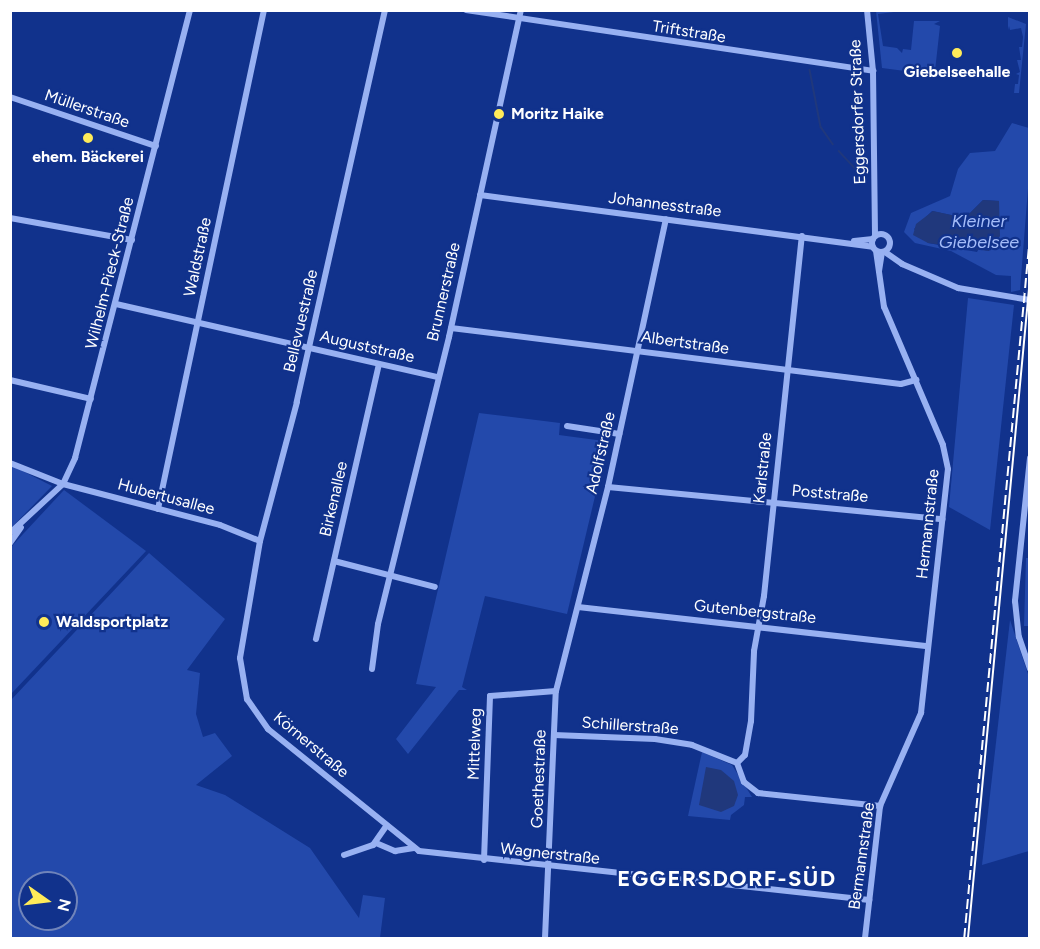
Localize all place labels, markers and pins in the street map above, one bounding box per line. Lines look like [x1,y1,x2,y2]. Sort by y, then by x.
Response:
marker: Giebelseehalle [950,46,964,60]
place label: Giebelseehalle [904,62,1010,82]
place label: Moritz Haike [511,104,604,124]
marker: Moritz Haike [492,107,506,121]
marker: ehem. Bäckerei [81,131,95,145]
place label: ehem. Bäckerei [32,147,144,167]
place label: Waldsportplatz [56,612,168,632]
marker: Waldsportplatz [37,615,51,629]

